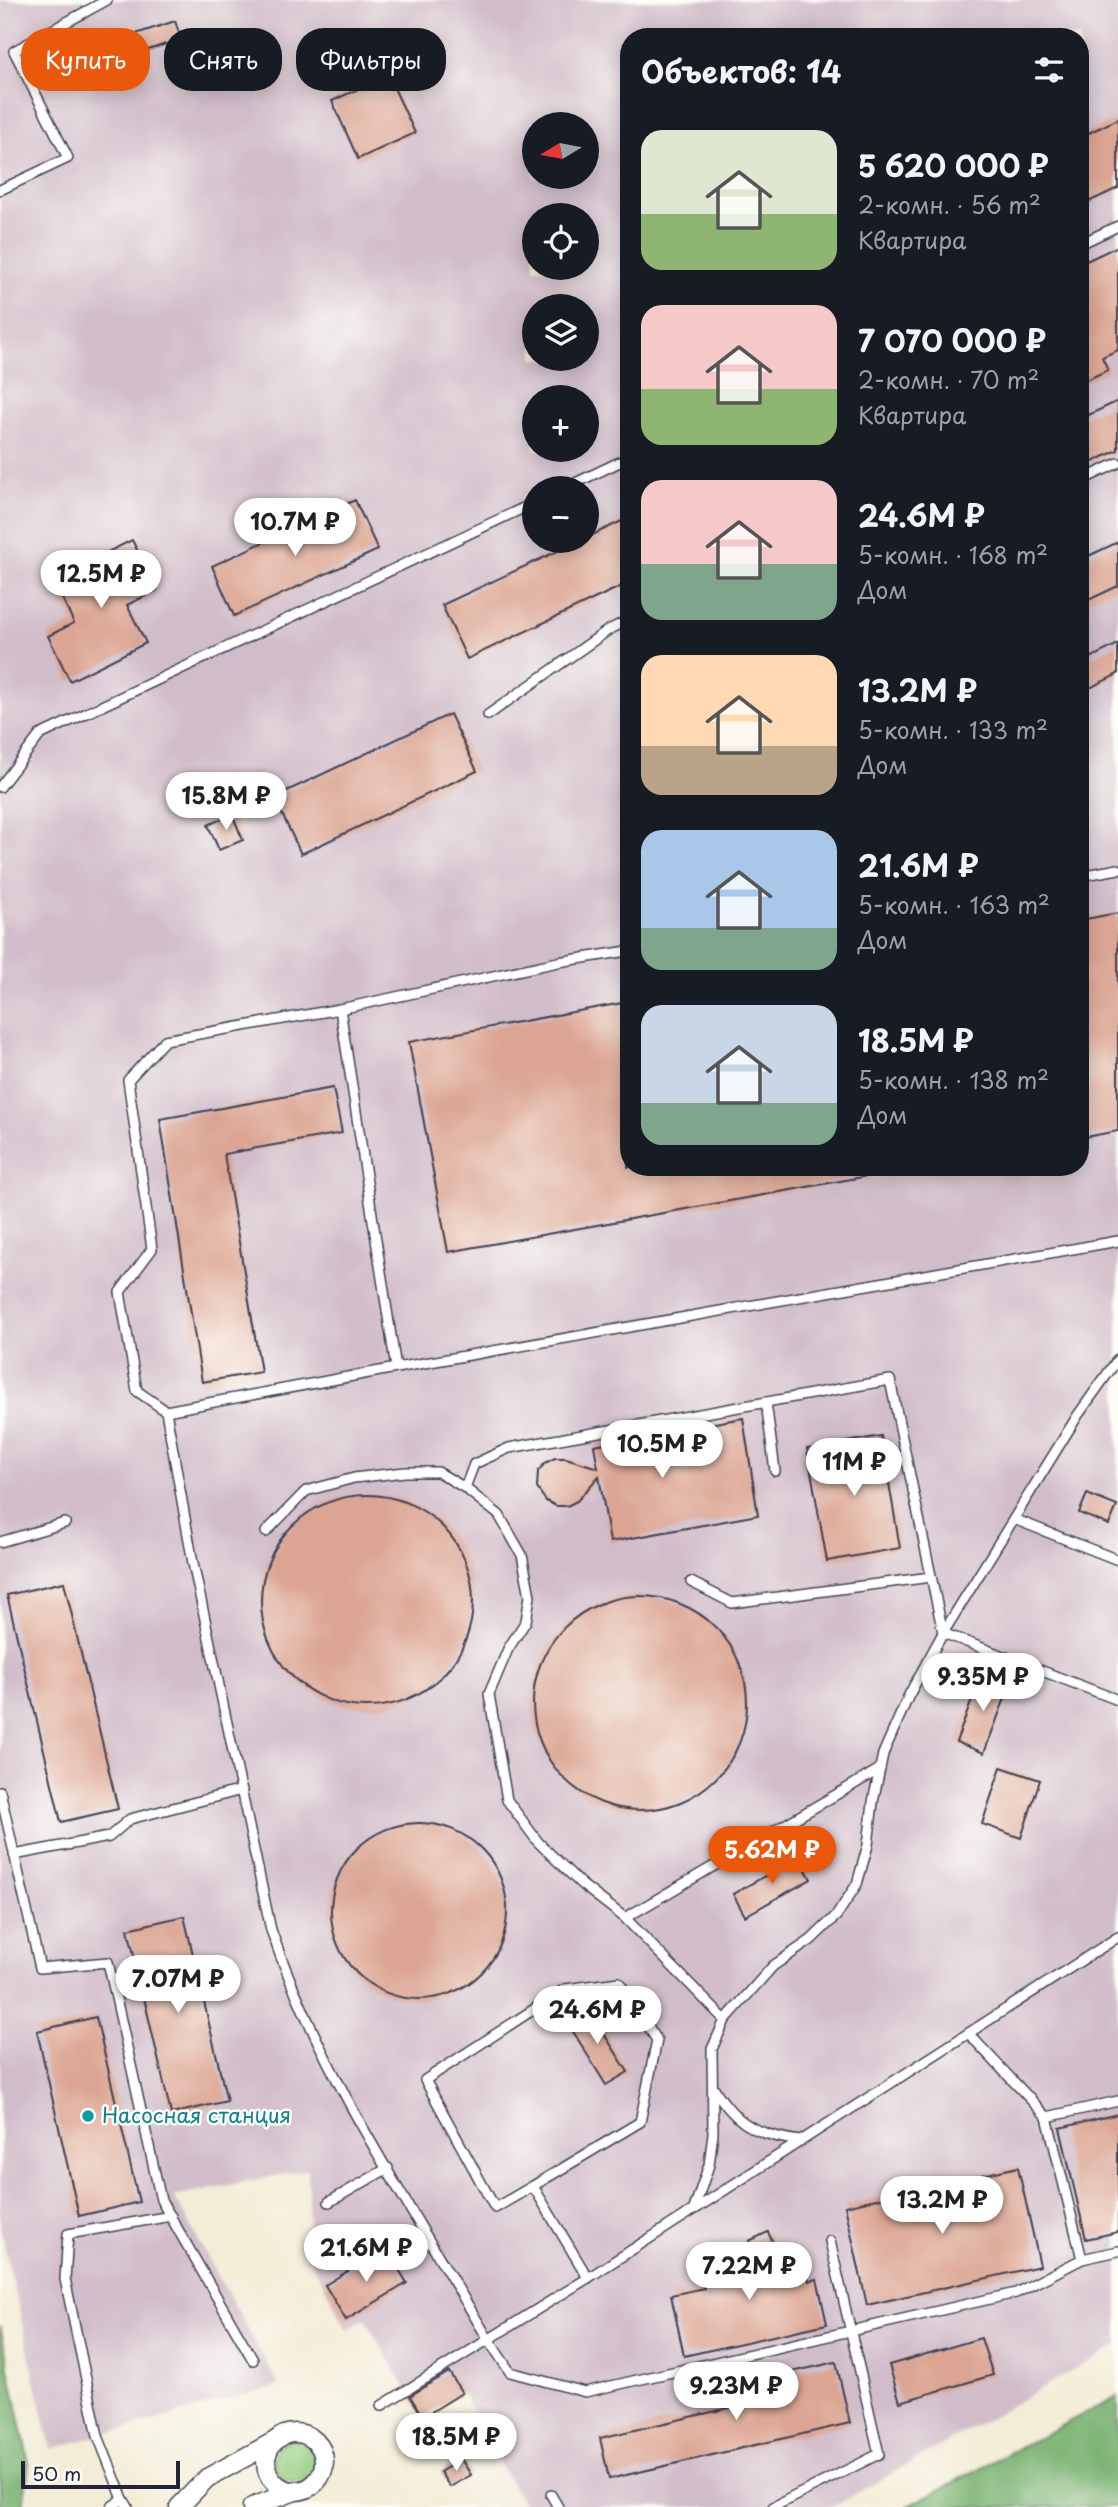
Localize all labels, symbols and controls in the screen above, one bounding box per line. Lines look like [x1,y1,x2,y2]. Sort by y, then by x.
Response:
chip: Купить [21,28,150,91]
chip: Снять [164,28,282,91]
chip: Фильтры [296,28,446,91]
text: Объектов: 14 [641,48,841,93]
icon: filters [1030,51,1068,89]
north arrow [522,112,598,189]
map controls [522,112,599,553]
text: 5 620 000 ₽ [858,142,1049,187]
icon: home [697,158,781,242]
text: 2-комн. · 56 m² [858,187,1041,222]
button: locate [522,203,599,280]
text: Квартира [858,222,966,257]
button: layers [522,294,599,371]
text: 7 070 000 ₽ [858,317,1046,362]
icon: home [697,333,781,417]
text: 2-комн. · 70 m² [858,362,1039,397]
button: + [522,385,599,462]
text: Квартира [858,397,966,432]
button: − [522,476,599,553]
text: 24.6M ₽ [858,492,985,537]
pin: 10.7M ₽ [230,498,360,558]
text: 10.7M ₽ [250,503,340,538]
icon: home [697,508,781,592]
text: 5-комн. · 168 m² [858,537,1048,572]
pin: 12.5M ₽ [36,550,166,610]
text: 12.5M ₽ [57,555,145,590]
text: Дом [858,572,907,607]
text: 13.2M ₽ [858,667,977,712]
icon: home [697,683,781,767]
text: 5-комн. · 133 m² [858,712,1048,747]
text: Дом [858,747,907,782]
pin: 15.8M ₽ [161,772,291,832]
text: 15.8M ₽ [182,777,270,812]
text: 21.6M ₽ [858,842,978,887]
icon: home [697,858,781,942]
text: 5-комн. · 163 m² [858,887,1050,922]
text: Дом [858,922,907,957]
text: 18.5M ₽ [858,1017,974,1062]
icon: home [697,1033,781,1117]
text: 5-комн. · 138 m² [858,1062,1049,1097]
text: Дом [858,1097,907,1132]
pin: 10.5M ₽ [597,1420,727,1480]
text: 10.5M ₽ [617,1425,707,1460]
pin: 11M ₽ [805,1438,903,1498]
text: 11M ₽ [822,1443,886,1478]
pin: 9.35M ₽ [918,1654,1048,1713]
text: 9.35M ₽ [937,1658,1029,1693]
pin: 5.62M ₽ [707,1826,837,1886]
text: 5.62M ₽ [724,1831,820,1866]
pin: 7.07M ₽ [113,1955,243,2015]
text: 7.07M ₽ [132,1960,224,1995]
pin: 24.6M ₽ [532,1986,662,2046]
text: 24.6M ₽ [548,1991,646,2026]
place label: Насосная станция [102,2098,291,2130]
marker: Насосная станция [80,2108,96,2124]
pin: 13.2M ₽ [877,2176,1007,2236]
text: 13.2M ₽ [896,2181,988,2216]
pin: 21.6M ₽ [301,2224,431,2284]
text: 21.6M ₽ [320,2229,412,2264]
pin: 7.22M ₽ [684,2242,814,2302]
text: 7.22M ₽ [702,2247,796,2282]
pin: 9.23M ₽ [671,2362,801,2422]
text: 9.23M ₽ [690,2367,782,2402]
pin: 18.5M ₽ [391,2414,521,2473]
text: 18.5M ₽ [412,2418,500,2453]
scale bar [21,2458,180,2490]
text: 50 m [32,2459,81,2487]

